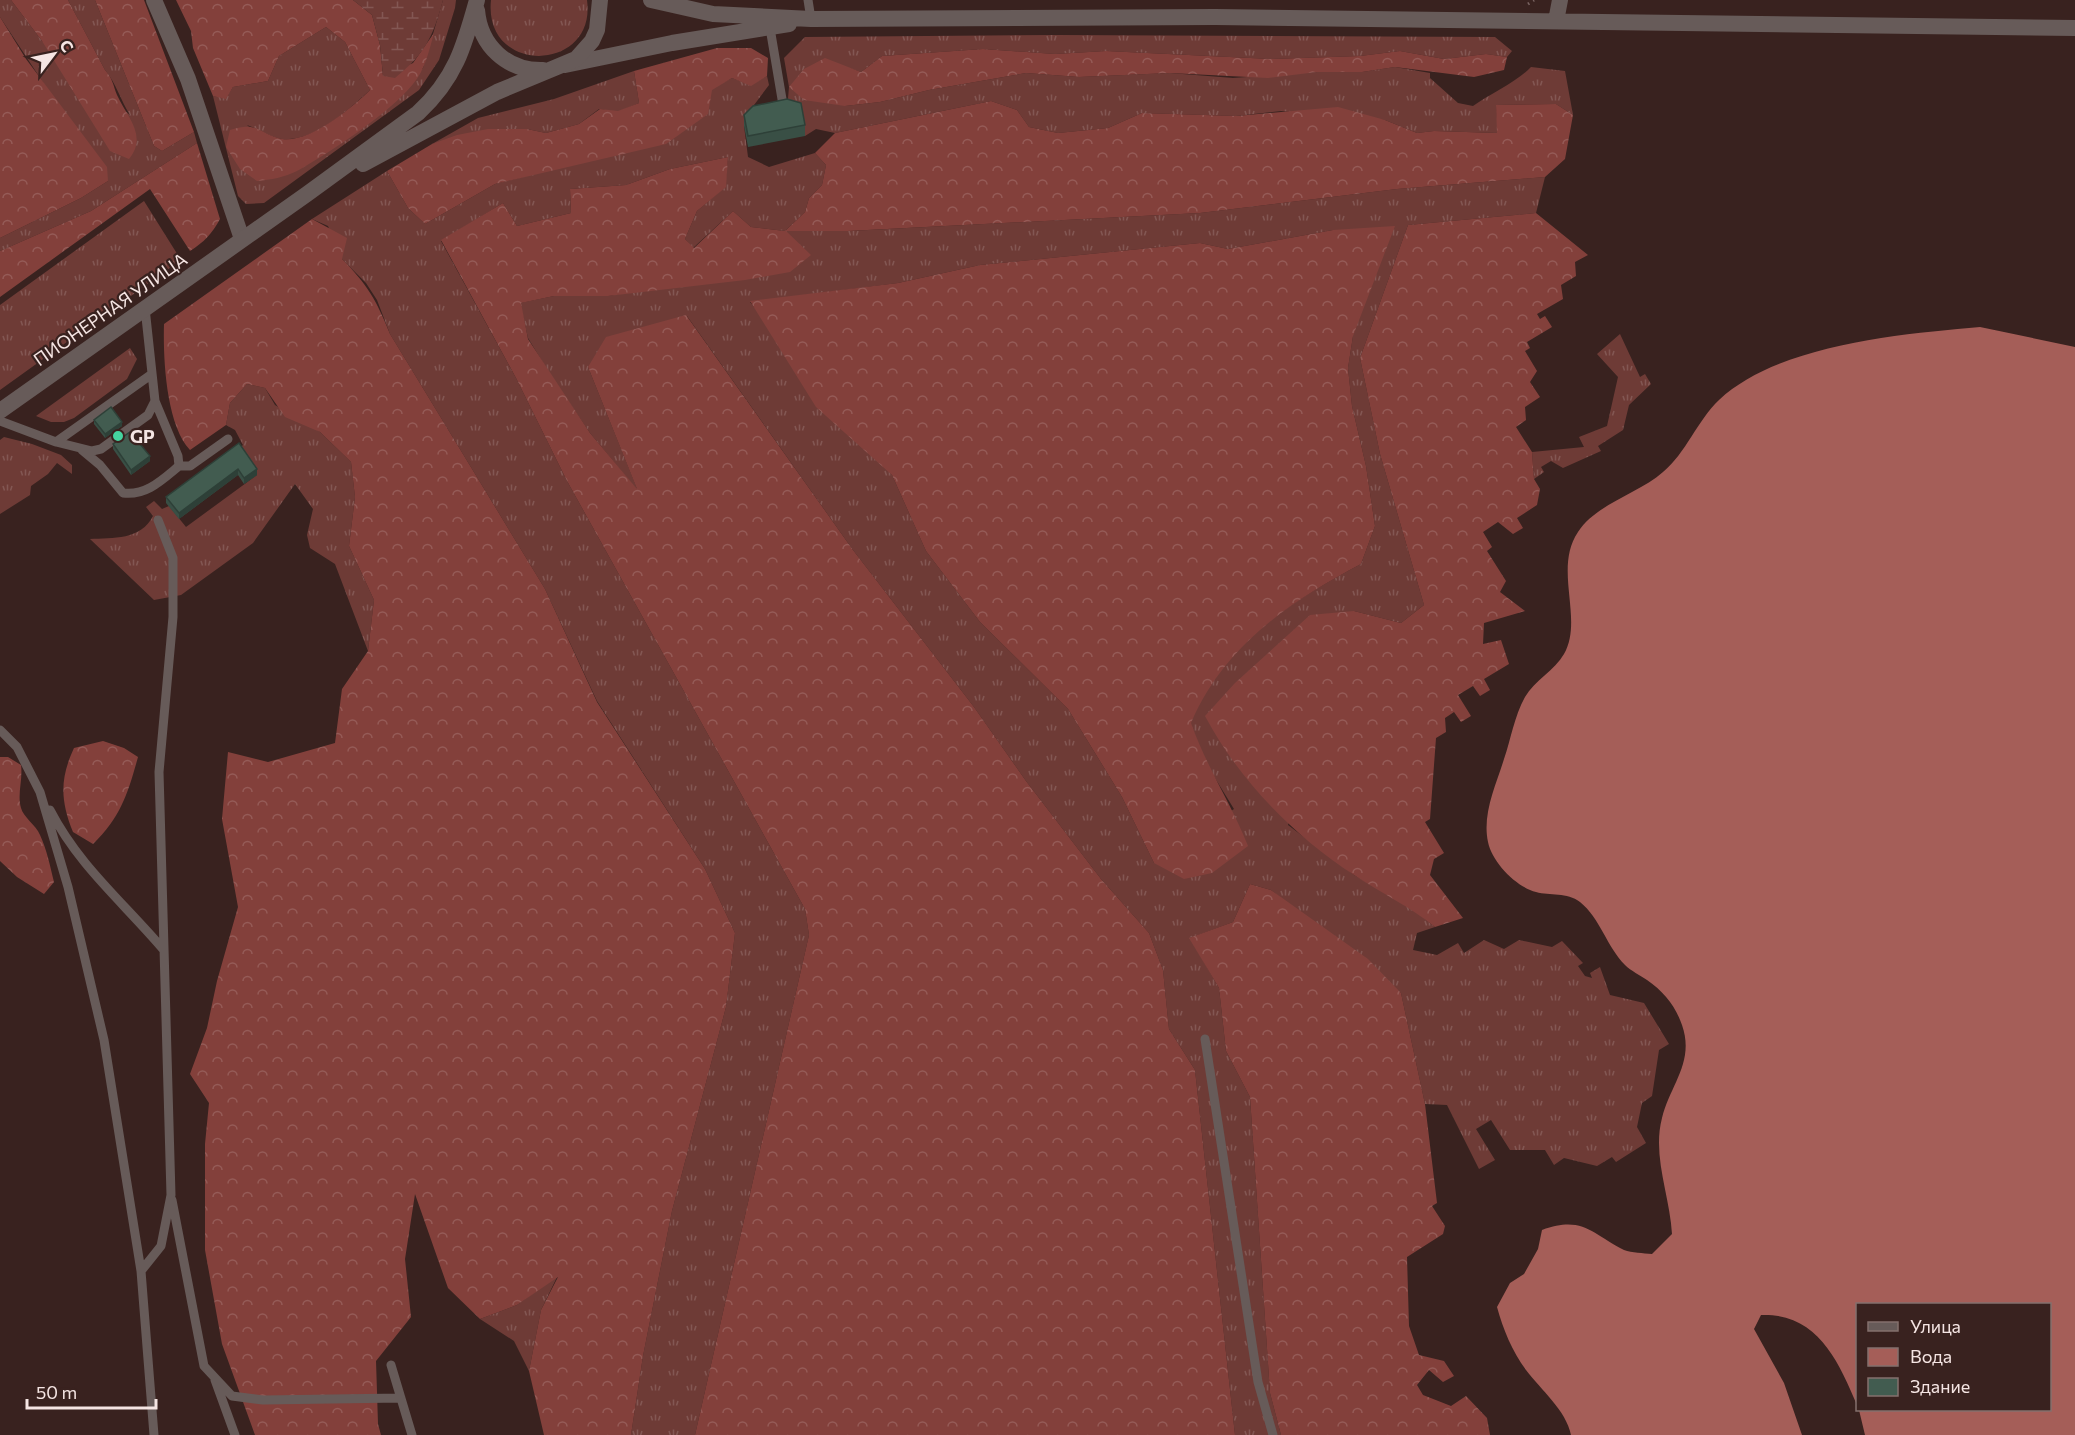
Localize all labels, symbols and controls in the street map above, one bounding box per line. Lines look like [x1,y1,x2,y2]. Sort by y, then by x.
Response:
north arrow [24,24,84,84]
text: С [56,36,78,56]
street label: ПИОНЕРНАЯ УЛИЦА [29,248,191,370]
place label: GP [130,425,155,447]
marker: GP [111,429,125,443]
legend [1856,1303,2051,1411]
text: Улица [1910,1315,1961,1337]
text: Вода [1910,1345,1952,1367]
scale bar [27,1372,156,1410]
text: Здание [1910,1375,1970,1397]
text: 50 m [36,1381,77,1403]

